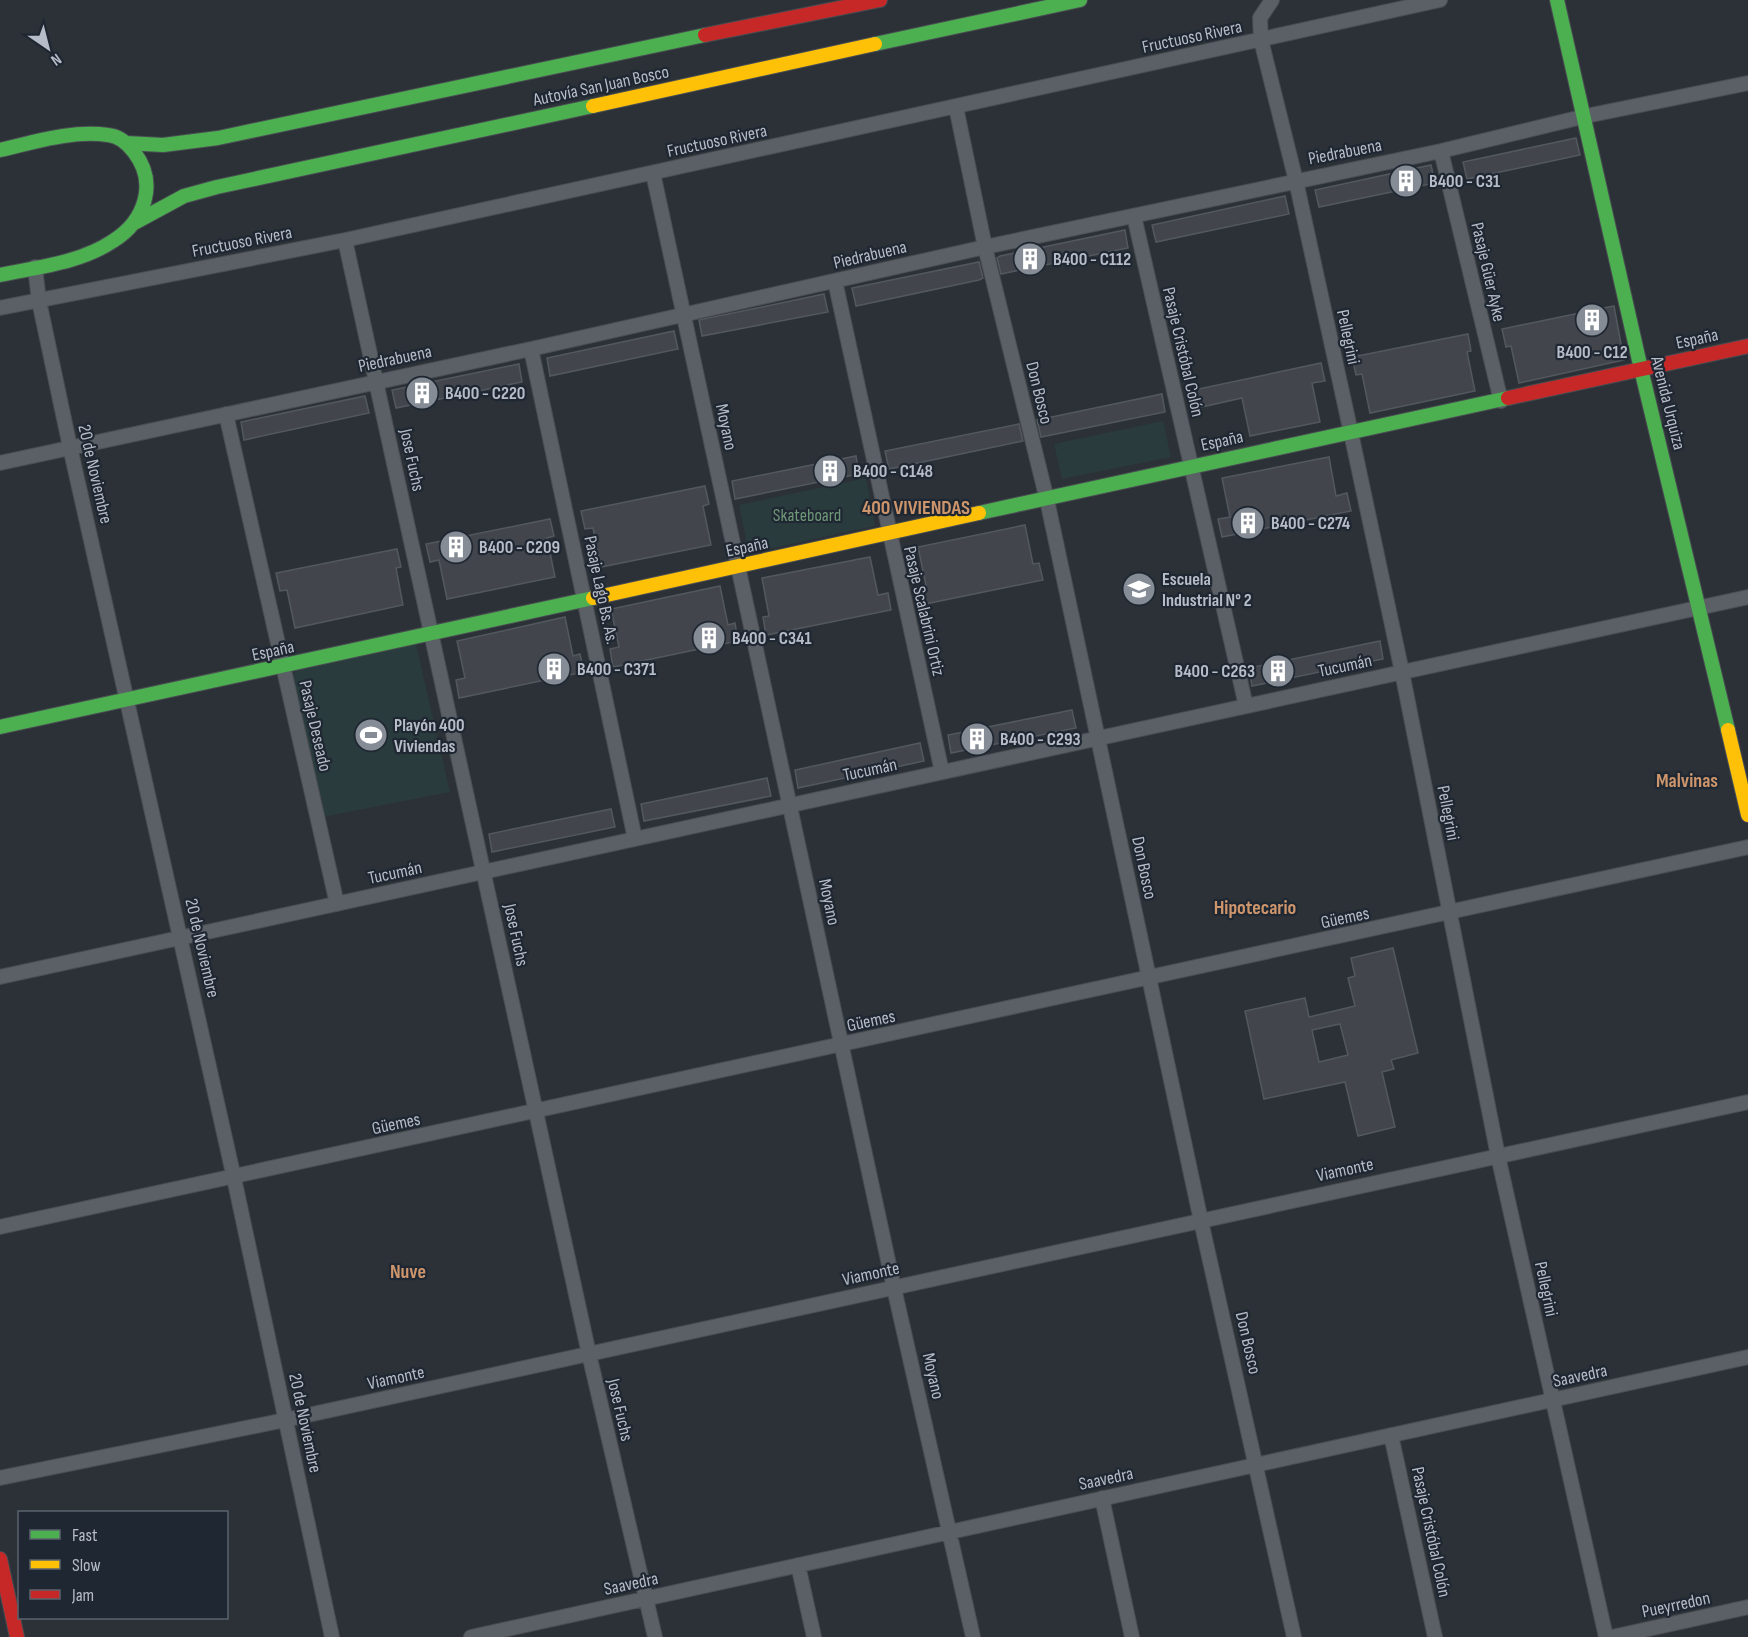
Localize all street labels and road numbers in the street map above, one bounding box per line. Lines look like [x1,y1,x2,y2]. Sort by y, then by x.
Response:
street label: Fructuoso Rivera [1140,16,1244,58]
street label: Autovía San Juan Bosco [530,61,671,111]
street label: Fructuoso Rivera [665,120,769,162]
street label: Piedrabuena [1306,135,1384,169]
street label: Pasaje Güer Ayke [1466,220,1510,324]
street label: Fructuoso Rivera [190,222,294,262]
street label: Piedrabuena [831,236,909,274]
street label: Pasaje Cristóbal Colón [1158,285,1208,419]
street label: Pellegrini [1332,308,1364,366]
street label: España [1674,324,1720,354]
street label: Piedrabuena [356,341,434,377]
street label: Avenida Urquiza [1646,353,1690,452]
street label: Don Bosco [1021,360,1057,426]
street label: Moyano [711,402,741,452]
street label: 20 de Noviembre [73,422,117,526]
street label: Jose Fuchs [395,426,429,493]
street label: España [1199,426,1245,456]
street label: España [724,532,770,562]
street label: Pasaje Lago Bs. As. [579,534,623,646]
street label: Pasaje Scalabrini Ortiz [899,544,949,678]
street label: España [250,636,296,666]
street label: Tucumán [1316,650,1374,682]
street label: Pasaje Deseado [294,679,336,773]
street label: Tucumán [841,754,899,786]
street label: Pellegrini [1432,784,1464,842]
street label: Don Bosco [1127,835,1161,901]
street label: Tucumán [366,857,424,889]
street label: Moyano [814,877,844,927]
street label: 20 de Noviembre [180,896,224,1000]
street label: Jose Fuchs [499,901,533,968]
street label: Güemes [1319,903,1371,933]
street label: Güemes [845,1006,897,1036]
street label: Güemes [370,1109,422,1139]
street label: Viamonte [1315,1154,1375,1186]
street label: Viamonte [841,1258,901,1290]
street label: Pellegrini [1530,1260,1562,1318]
street label: Don Bosco [1231,1310,1265,1376]
street label: Moyano [918,1351,948,1401]
street label: Saavedra [1551,1360,1609,1392]
street label: Viamonte [366,1362,426,1394]
street label: 20 de Noviembre [284,1371,326,1475]
street label: Jose Fuchs [602,1376,637,1443]
street label: Saavedra [1077,1463,1135,1495]
street label: Pasaje Cristóbal Colón [1407,1465,1455,1599]
street label: Saavedra [602,1568,660,1600]
street label: Pueyrredon [1640,1588,1712,1622]

